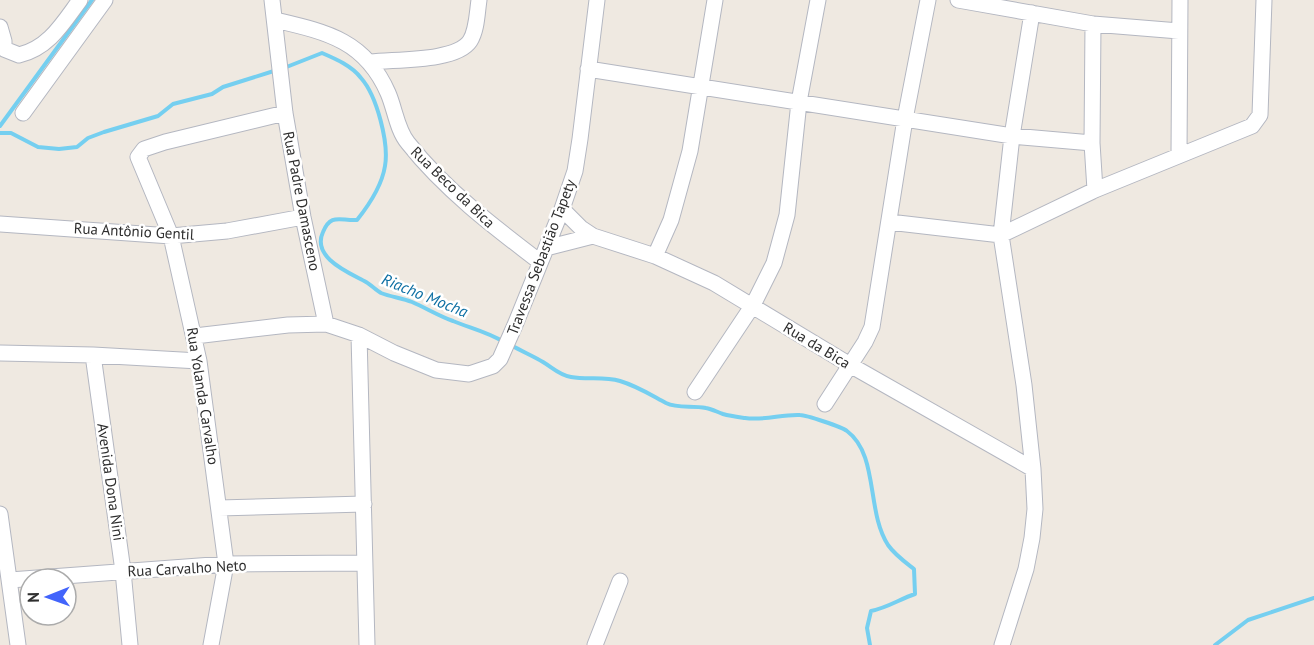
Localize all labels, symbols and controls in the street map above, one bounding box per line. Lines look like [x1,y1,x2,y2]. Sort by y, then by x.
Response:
street label: Rua Padre Damasceno [279,130,325,272]
street label: Rua Beco da Bica [407,142,499,232]
street label: Travessa Sebastião Tapety [502,176,580,338]
street label: Rua Antônio Gentil [73,218,195,244]
water label: Riacho Mocha [379,269,471,321]
street label: Rua da Bica [780,318,854,372]
street label: Rua Yolanda Carvalho [183,326,223,466]
street label: Avenida Dona Nini [93,422,129,542]
street label: Rua Carvalho Neto [127,555,247,581]
north arrow [18,567,78,627]
text: N [23,592,43,603]

